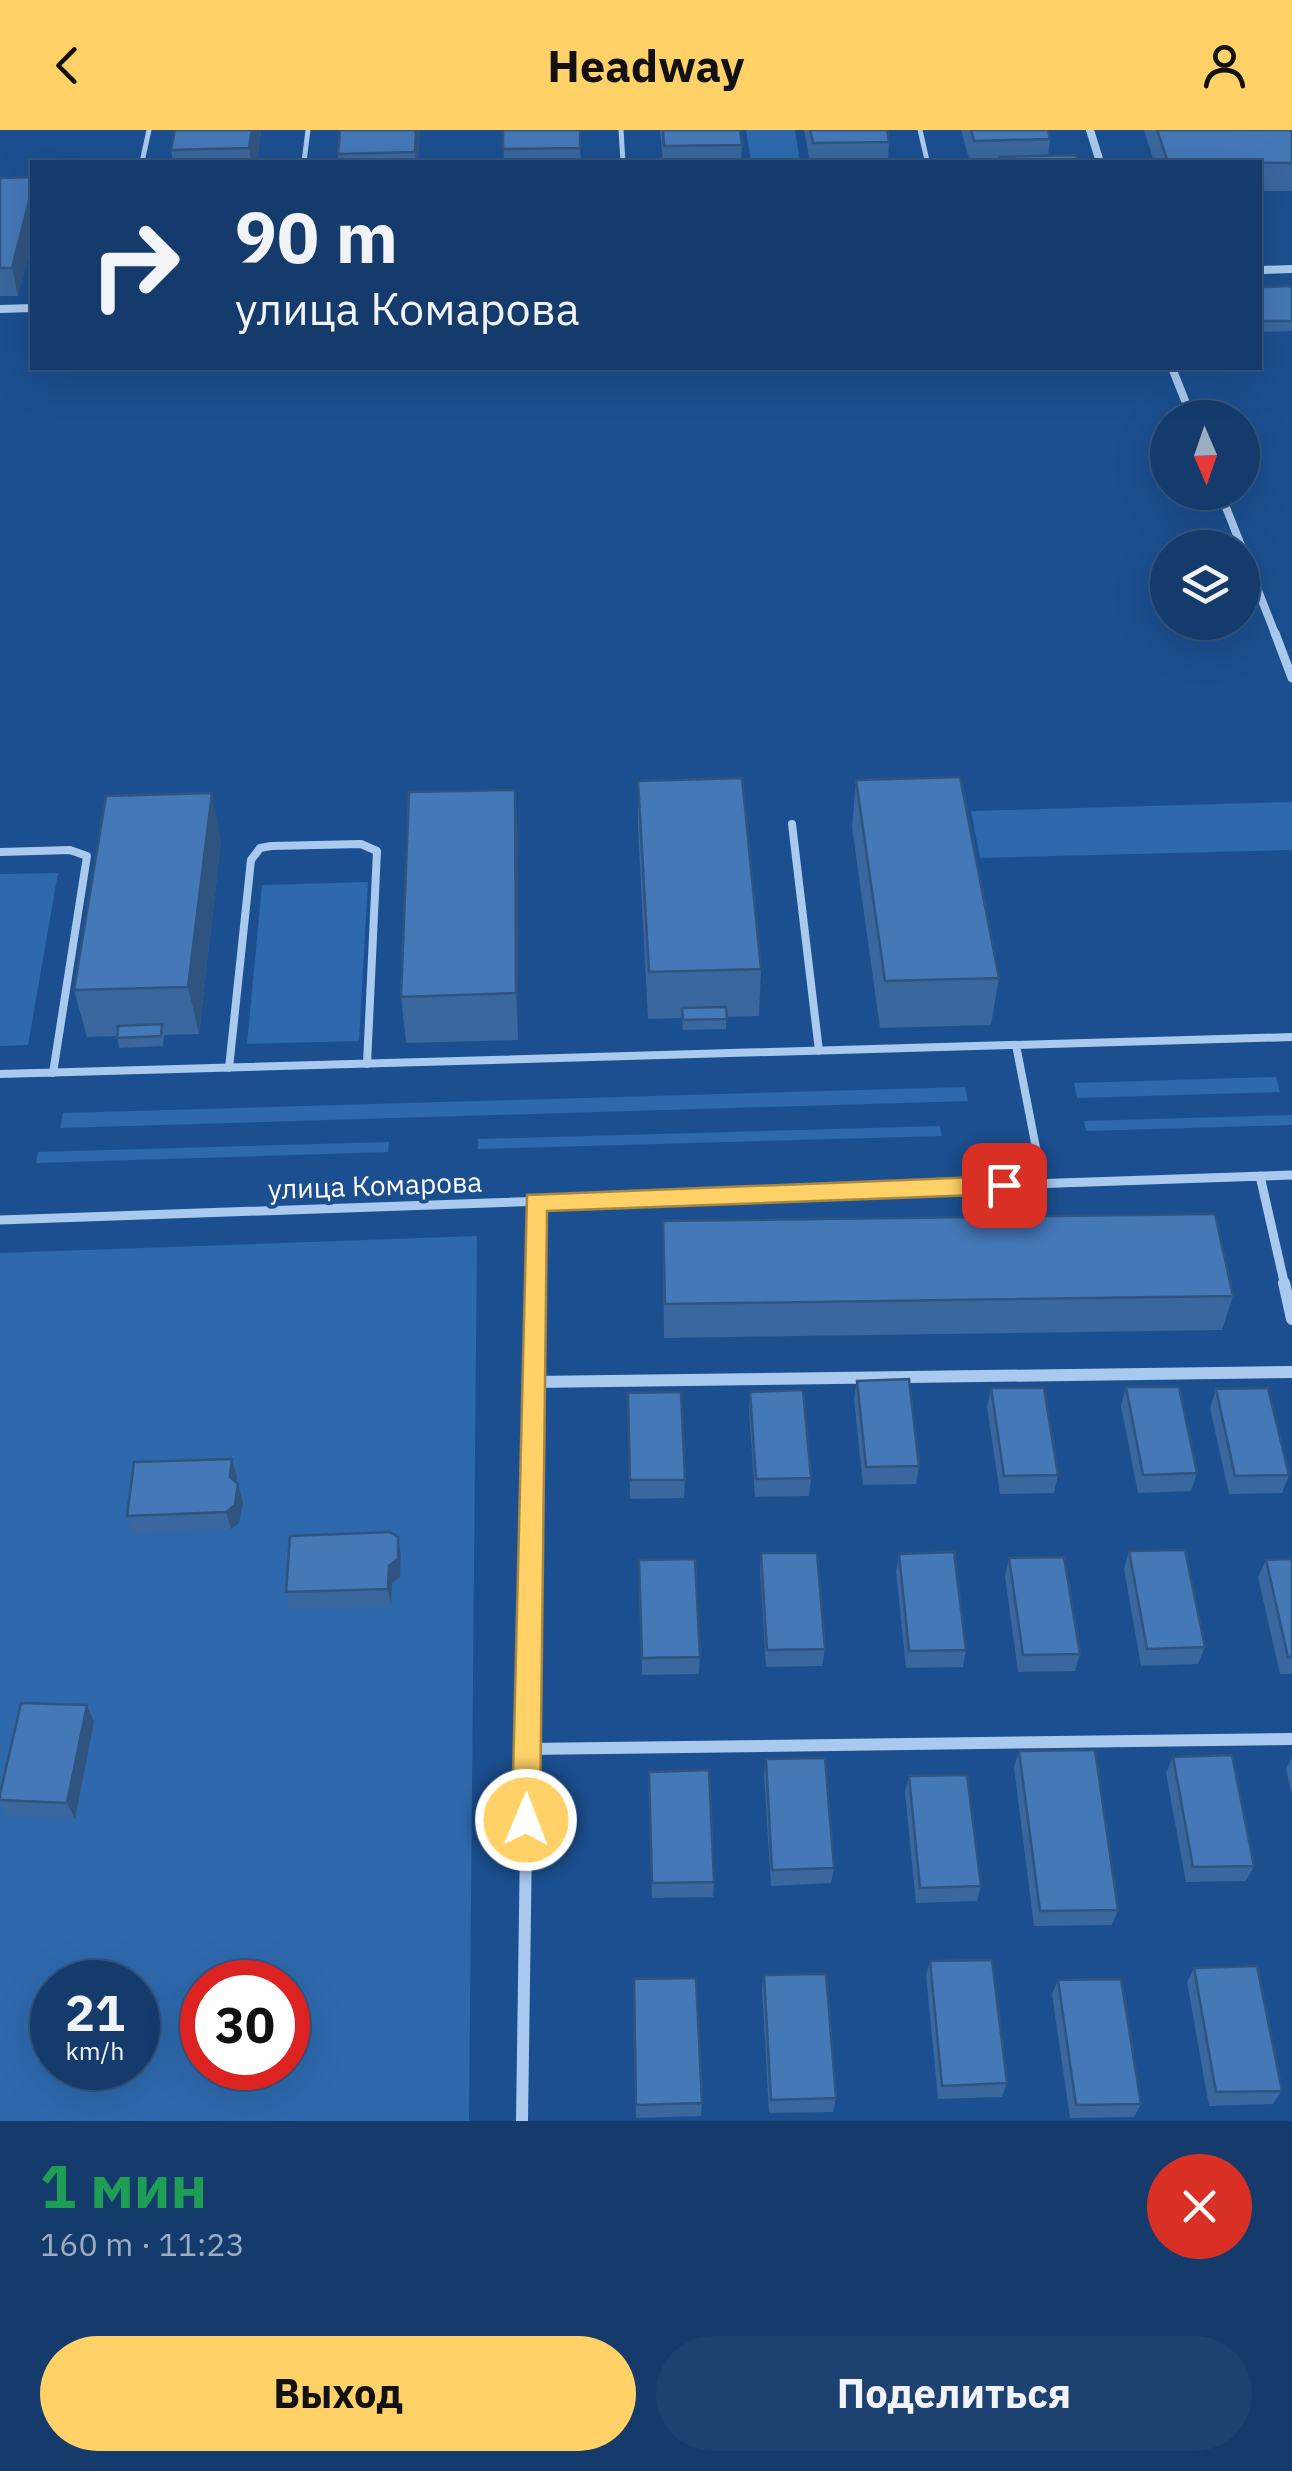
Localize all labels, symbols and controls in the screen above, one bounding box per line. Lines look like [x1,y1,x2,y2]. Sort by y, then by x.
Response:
text: Headway [547,36,745,94]
icon: back [40,38,95,93]
icon: person [1197,38,1252,93]
text: 90 m [235,191,398,282]
icon: right [70,200,200,330]
text: улица Комарова [235,279,580,337]
north arrow [1150,400,1260,510]
map controls [1150,400,1260,640]
button: layers [1150,530,1260,640]
pin [962,1143,1047,1228]
icon: arrive [977,1158,1032,1213]
street label: улица Комарова [267,1163,483,1207]
position arrow [474,1768,578,1872]
speed limit sign: 30 [180,1960,310,2090]
text: 21 [65,1980,125,2045]
text: km/h [66,2034,124,2067]
text: 1 мин [40,2146,207,2225]
button: close [1147,2154,1252,2259]
text: 160 m · 11:23 [40,2223,245,2265]
button: Выход [40,2336,636,2451]
button: Поделиться [656,2336,1252,2451]

